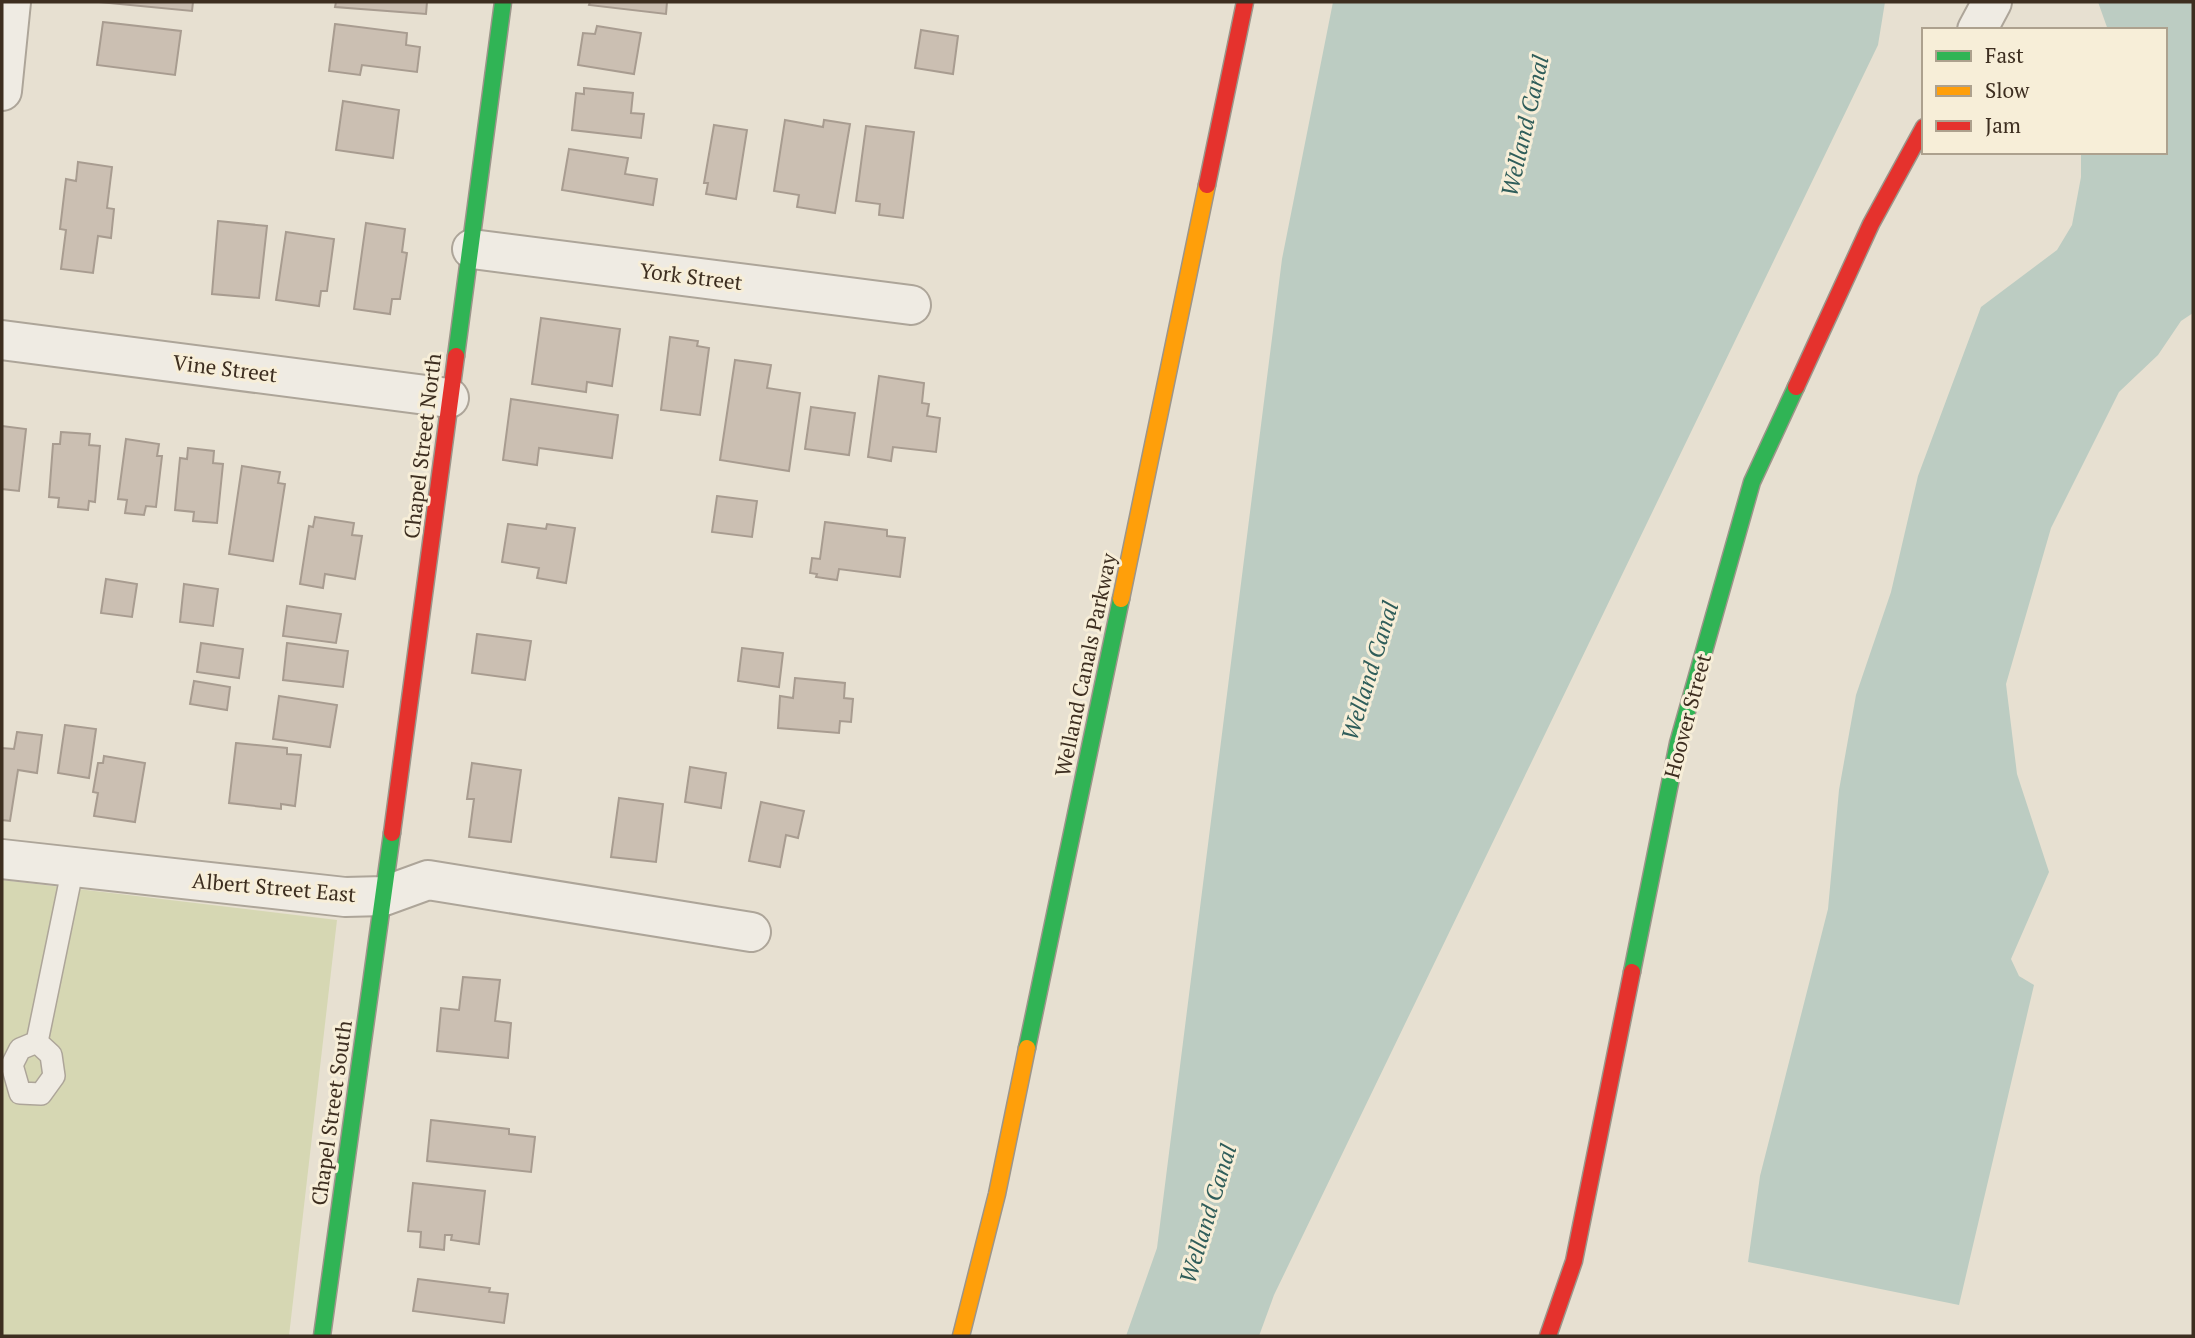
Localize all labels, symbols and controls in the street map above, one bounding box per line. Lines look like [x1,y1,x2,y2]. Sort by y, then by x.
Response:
legend [1922,28,2167,154]
text: Fast [1985,41,2024,69]
water label: Welland Canal [1493,51,1556,200]
text: Slow [1985,76,2030,104]
text: Jam [1985,111,2021,139]
street label: York Street [638,256,744,296]
street label: Vine Street [171,348,279,388]
street label: Chapel Street North [397,352,447,540]
street label: Welland Canals Parkway [1048,550,1122,779]
water label: Welland Canal [1334,597,1406,744]
street label: Hoover Street [1657,650,1717,781]
street label: Albert Street East [191,866,357,908]
street label: Chapel Street South [304,1019,358,1207]
water label: Welland Canal [1172,1140,1244,1287]

